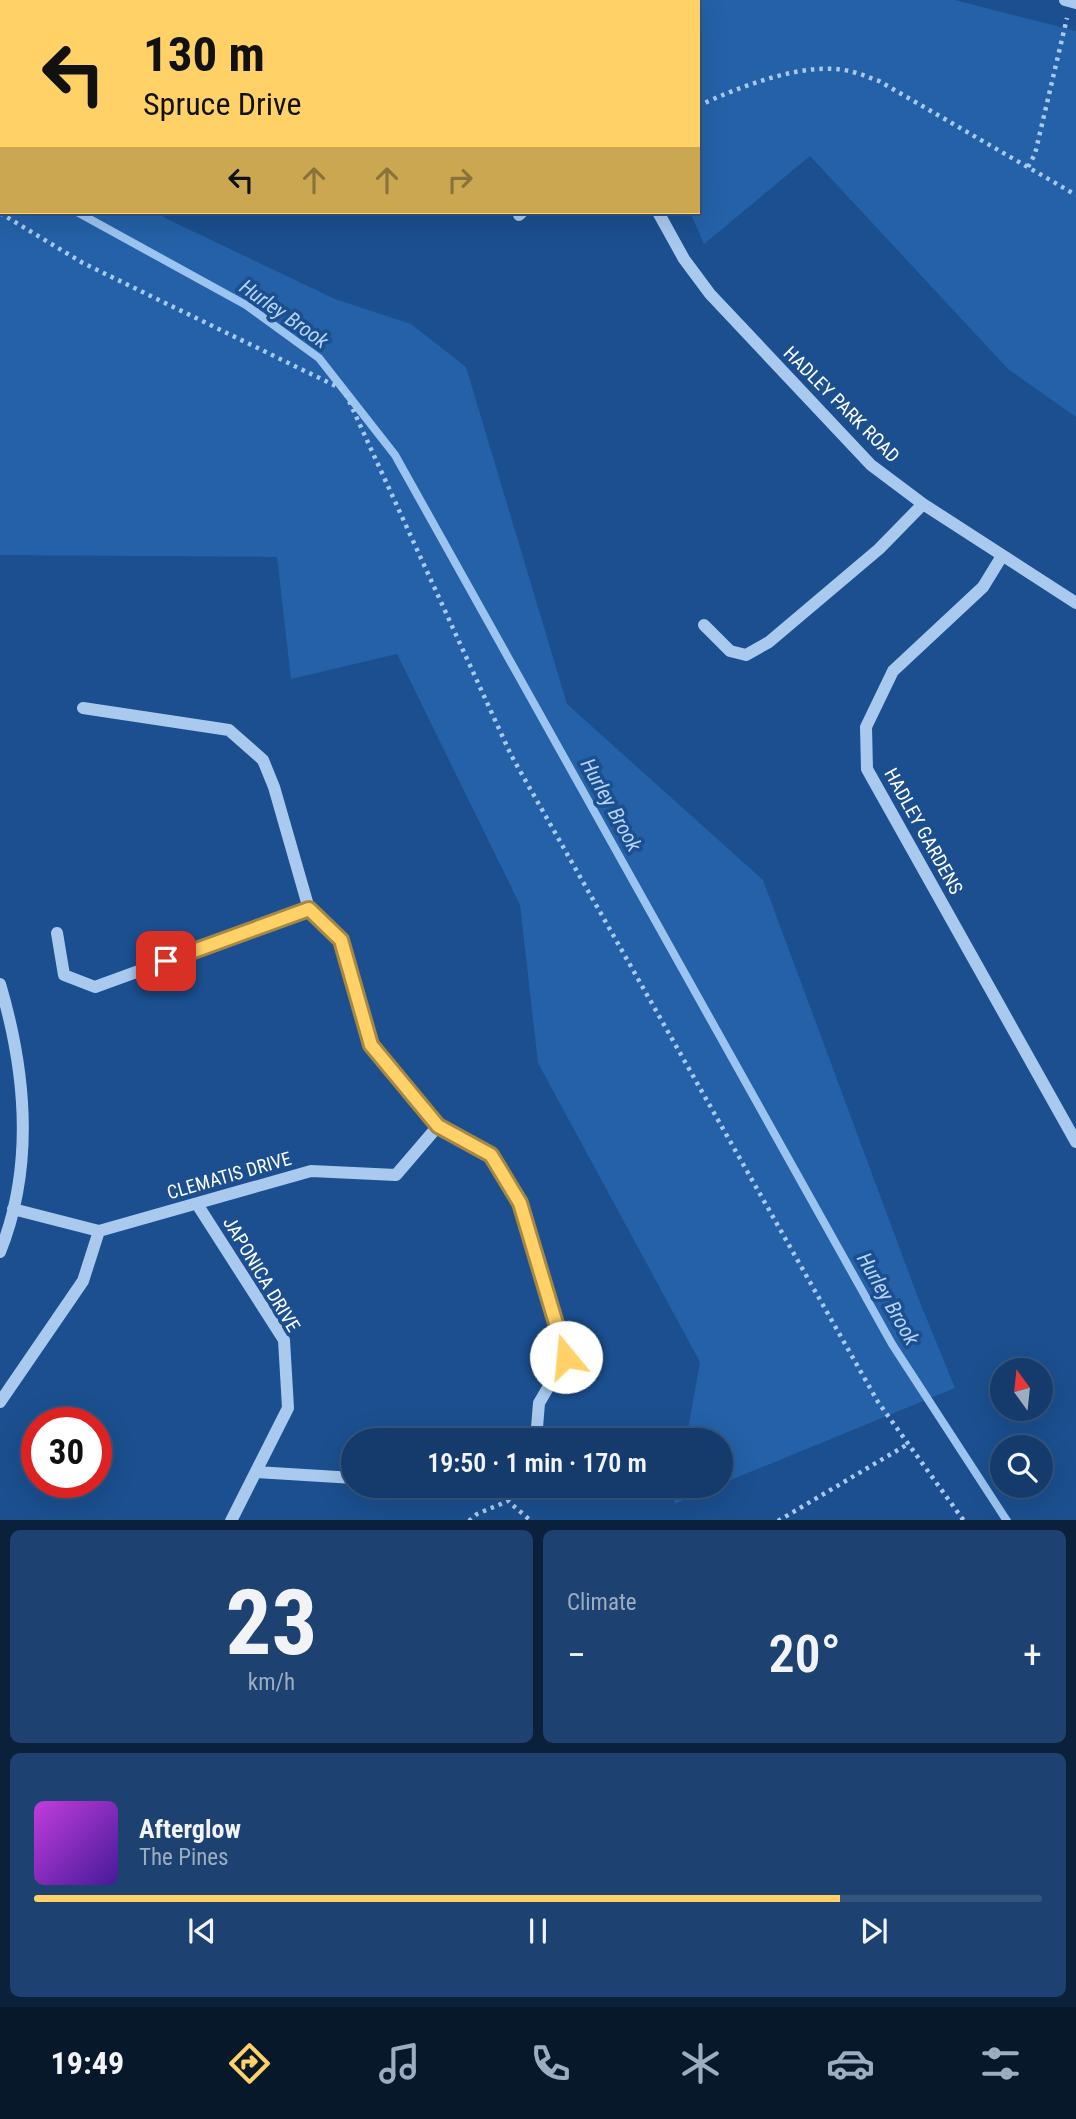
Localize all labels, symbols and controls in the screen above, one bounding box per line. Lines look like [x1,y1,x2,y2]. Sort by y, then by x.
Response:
text: 130 m [143,26,265,83]
icon: left [28,28,119,119]
text: Spruce Drive [143,85,302,123]
icon: left [222,161,260,199]
icon: ahead [295,161,333,199]
icon: ahead [368,161,406,199]
icon: right [441,161,479,199]
water label: Hurley Brook [235,275,334,354]
street label: HADLEY PARK ROAD [779,342,904,467]
water label: Hurley Brook [576,754,647,856]
street label: HADLEY GARDENS [879,764,968,898]
pin [136,931,196,991]
icon: arrive [147,942,185,980]
street label: CLEMATIS DRIVE [164,1147,294,1204]
street label: JAPONICA DRIVE [218,1212,305,1336]
water label: Hurley Brook [852,1249,924,1350]
position arrow [529,1320,603,1394]
north arrow [990,1358,1054,1421]
map controls [990,1358,1053,1498]
speed limit sign: 30 [21,1407,112,1498]
button: search [990,1435,1053,1498]
text: 19:50 · 1 min · 170 m [427,1448,647,1478]
text: 23 [226,1570,317,1676]
text: Climate [567,1589,637,1616]
text: 20° [768,1624,841,1685]
text: − [567,1633,586,1677]
text: + [1023,1633,1042,1677]
text: km/h [248,1669,295,1696]
text: Afterglow [139,1814,241,1844]
text: The Pines [139,1844,229,1871]
icon: previous [183,1912,221,1950]
icon: pause [519,1912,557,1950]
icon: next [855,1912,893,1950]
icon: directions [225,2039,274,2088]
icon: music [375,2039,424,2088]
icon: phone [526,2039,575,2088]
icon: climate [676,2039,725,2088]
icon: car [826,2039,875,2088]
icon: filters [976,2039,1025,2088]
text: 19:49 [51,2044,124,2082]

